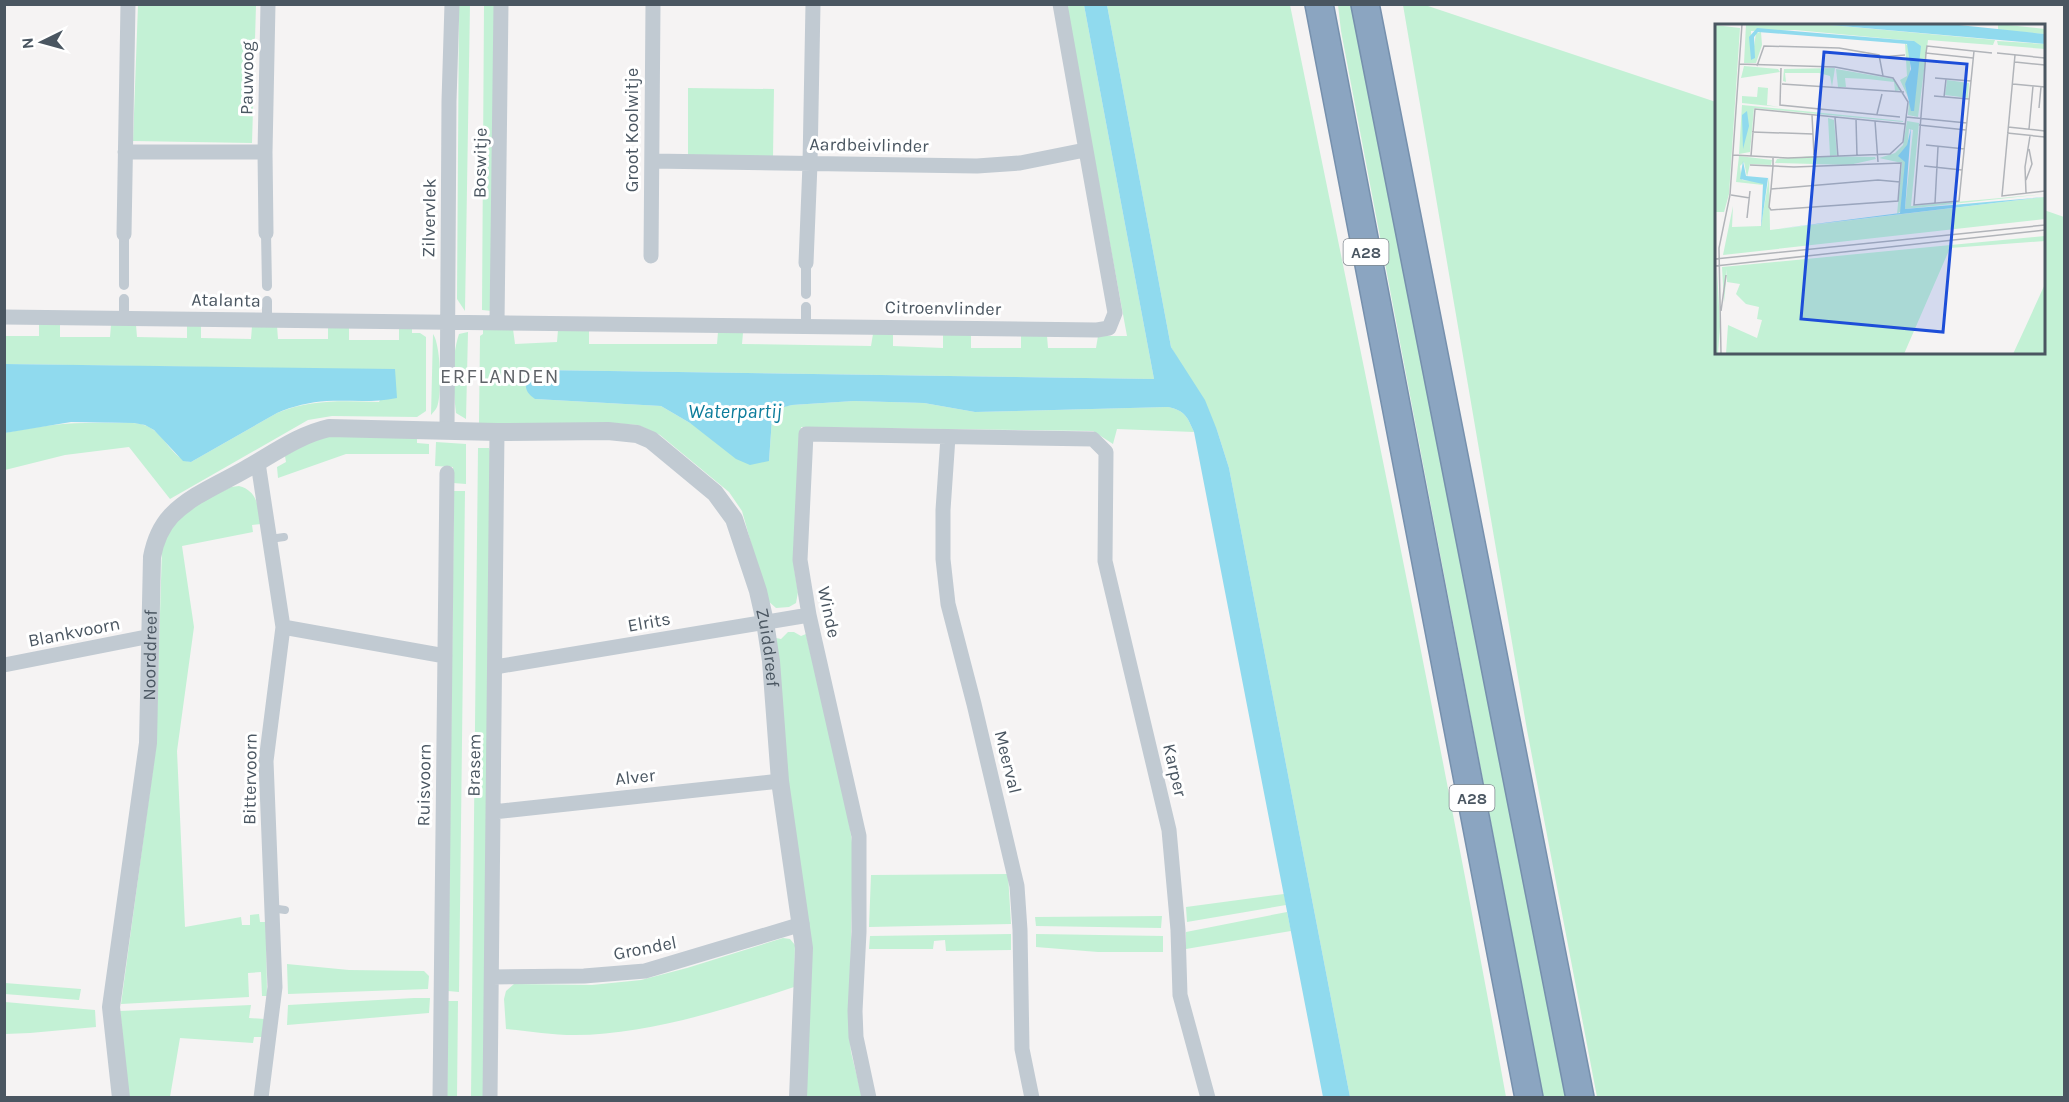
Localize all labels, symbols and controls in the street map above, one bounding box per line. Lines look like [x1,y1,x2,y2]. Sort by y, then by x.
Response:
north arrow [12,12,72,72]
inset map [1715,24,2045,354]
text: N [18,37,38,50]
street label: Pauwoog [235,41,259,115]
street label: Groot Koolwitje [621,68,643,192]
street label: Boswitje [468,128,492,198]
street label: Aardbeivlinder [809,133,929,157]
street label: Zilvervlek [417,178,441,258]
road number: A28 [1344,239,1388,265]
street label: Atalanta [191,288,261,312]
street label: Citroenvlinder [885,296,1002,320]
district label: ERFLANDEN [440,365,560,388]
water label: Waterpartij [688,400,782,423]
street label: Winde [813,584,845,640]
street label: Zuiddreef [751,606,784,689]
street label: Elrits [626,607,672,637]
street label: Noorddreef [138,609,162,701]
street label: Blankvoorn [26,612,122,652]
street label: Meerval [990,728,1026,796]
street label: Bittervoorn [238,733,262,825]
street label: Brasem [462,733,486,797]
street label: Karper [1158,741,1192,799]
street label: Ruisvoorn [412,743,436,827]
street label: Alver [614,764,657,790]
road number: A28 [1450,785,1494,811]
street label: Grondel [612,931,678,965]

